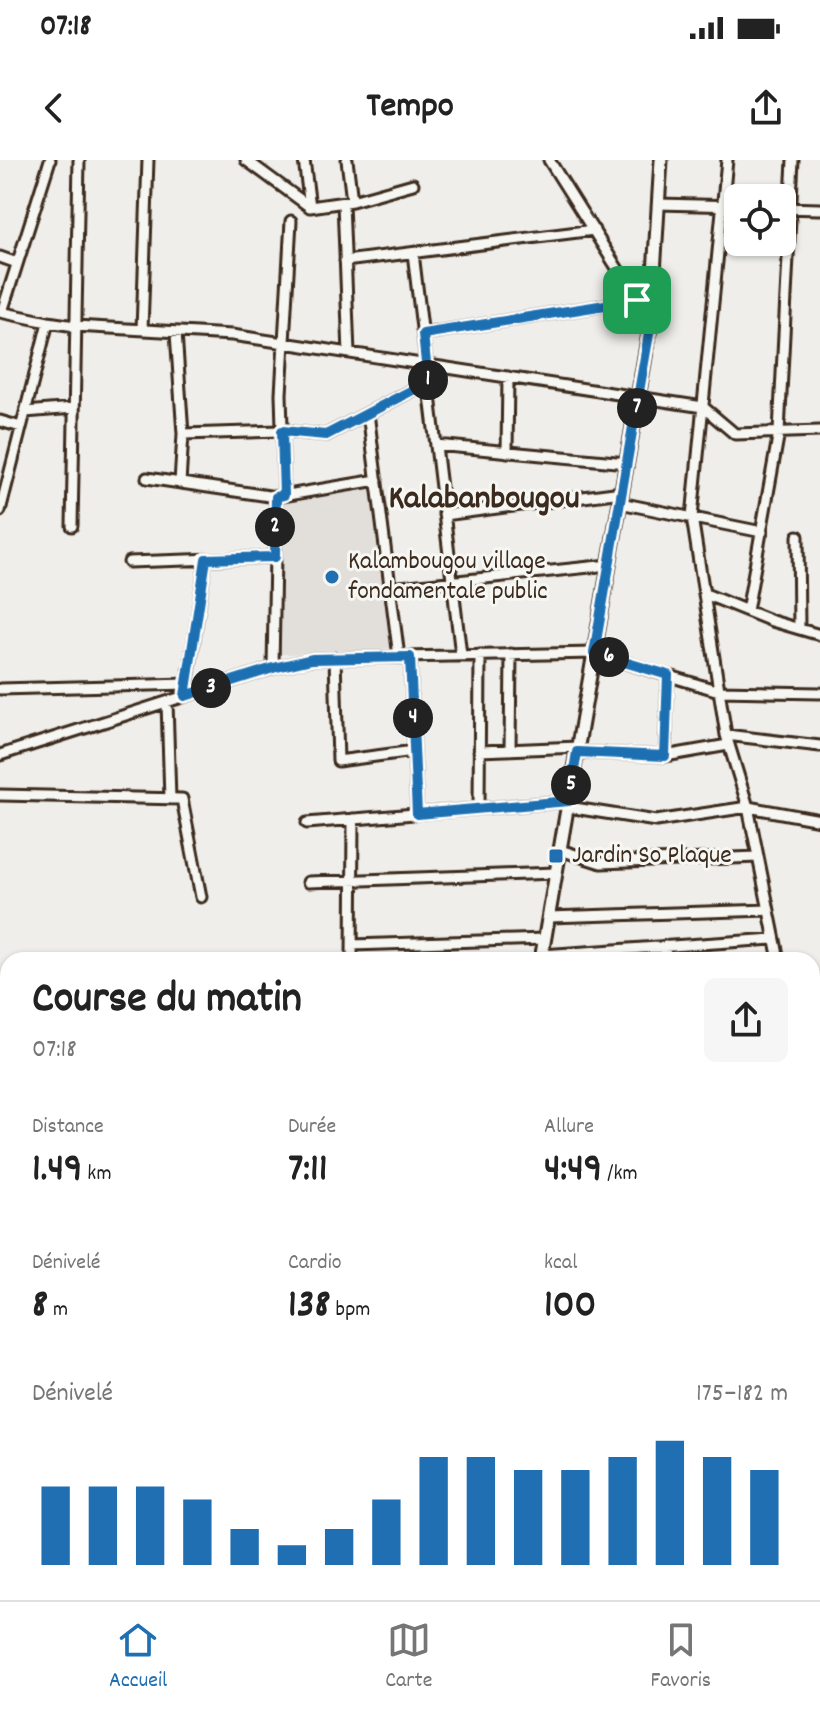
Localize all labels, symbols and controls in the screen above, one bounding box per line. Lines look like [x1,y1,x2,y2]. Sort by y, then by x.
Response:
text: 07:18 [40,7,91,50]
text: Tempo [366,82,454,134]
icon: back [32,86,76,130]
icon: share [744,86,788,130]
map controls [724,184,796,256]
button: locate [724,184,796,256]
pin [603,266,671,334]
icon: arrive [615,278,659,322]
pin: 1 [408,360,448,400]
text: 1 [426,364,430,395]
pin: 7 [617,388,657,428]
text: 7 [633,392,641,423]
district label: Kalabanbougou [388,476,580,525]
pin: 2 [255,507,295,547]
text: 2 [270,511,280,542]
place label: Kalambougou village fondamentale public [348,544,548,611]
marker: Kalambougou village fondamentale public [323,568,341,586]
pin: 6 [589,637,629,677]
text: 6 [604,641,614,672]
pin: 3 [191,668,231,708]
text: 3 [206,672,216,703]
pin: 4 [393,698,433,738]
text: 4 [408,702,418,733]
pin: 5 [551,765,591,805]
text: 5 [566,769,576,800]
place label: Jardin So Plaque [572,838,732,875]
marker: Jardin So Plaque [547,847,565,865]
text: Course du matin [32,970,302,1033]
button: share [704,978,788,1062]
text: 07:18 [32,1032,77,1069]
text: Distance [32,1112,104,1143]
text: Durée [288,1112,336,1143]
text: Allure [544,1112,594,1143]
text: 1.49 [32,1143,82,1200]
text: 7:11 [288,1143,327,1200]
text: 4:49 [544,1143,602,1200]
text: km [82,1159,112,1190]
text: /km [602,1159,638,1190]
text: Dénivelé [32,1248,101,1279]
text: Cardio [288,1248,341,1279]
text: kcal [544,1248,577,1279]
text: 8 [32,1279,48,1336]
text: 138 [288,1279,331,1336]
text: 100 [544,1279,596,1336]
text: m [48,1295,68,1326]
text: bpm [331,1295,370,1326]
text: Dénivelé [32,1376,113,1413]
text: 175–182 m [696,1376,788,1413]
tab: Accueil [109,1618,167,1697]
tab: Carte [385,1618,432,1697]
tab: Favoris [650,1618,711,1697]

